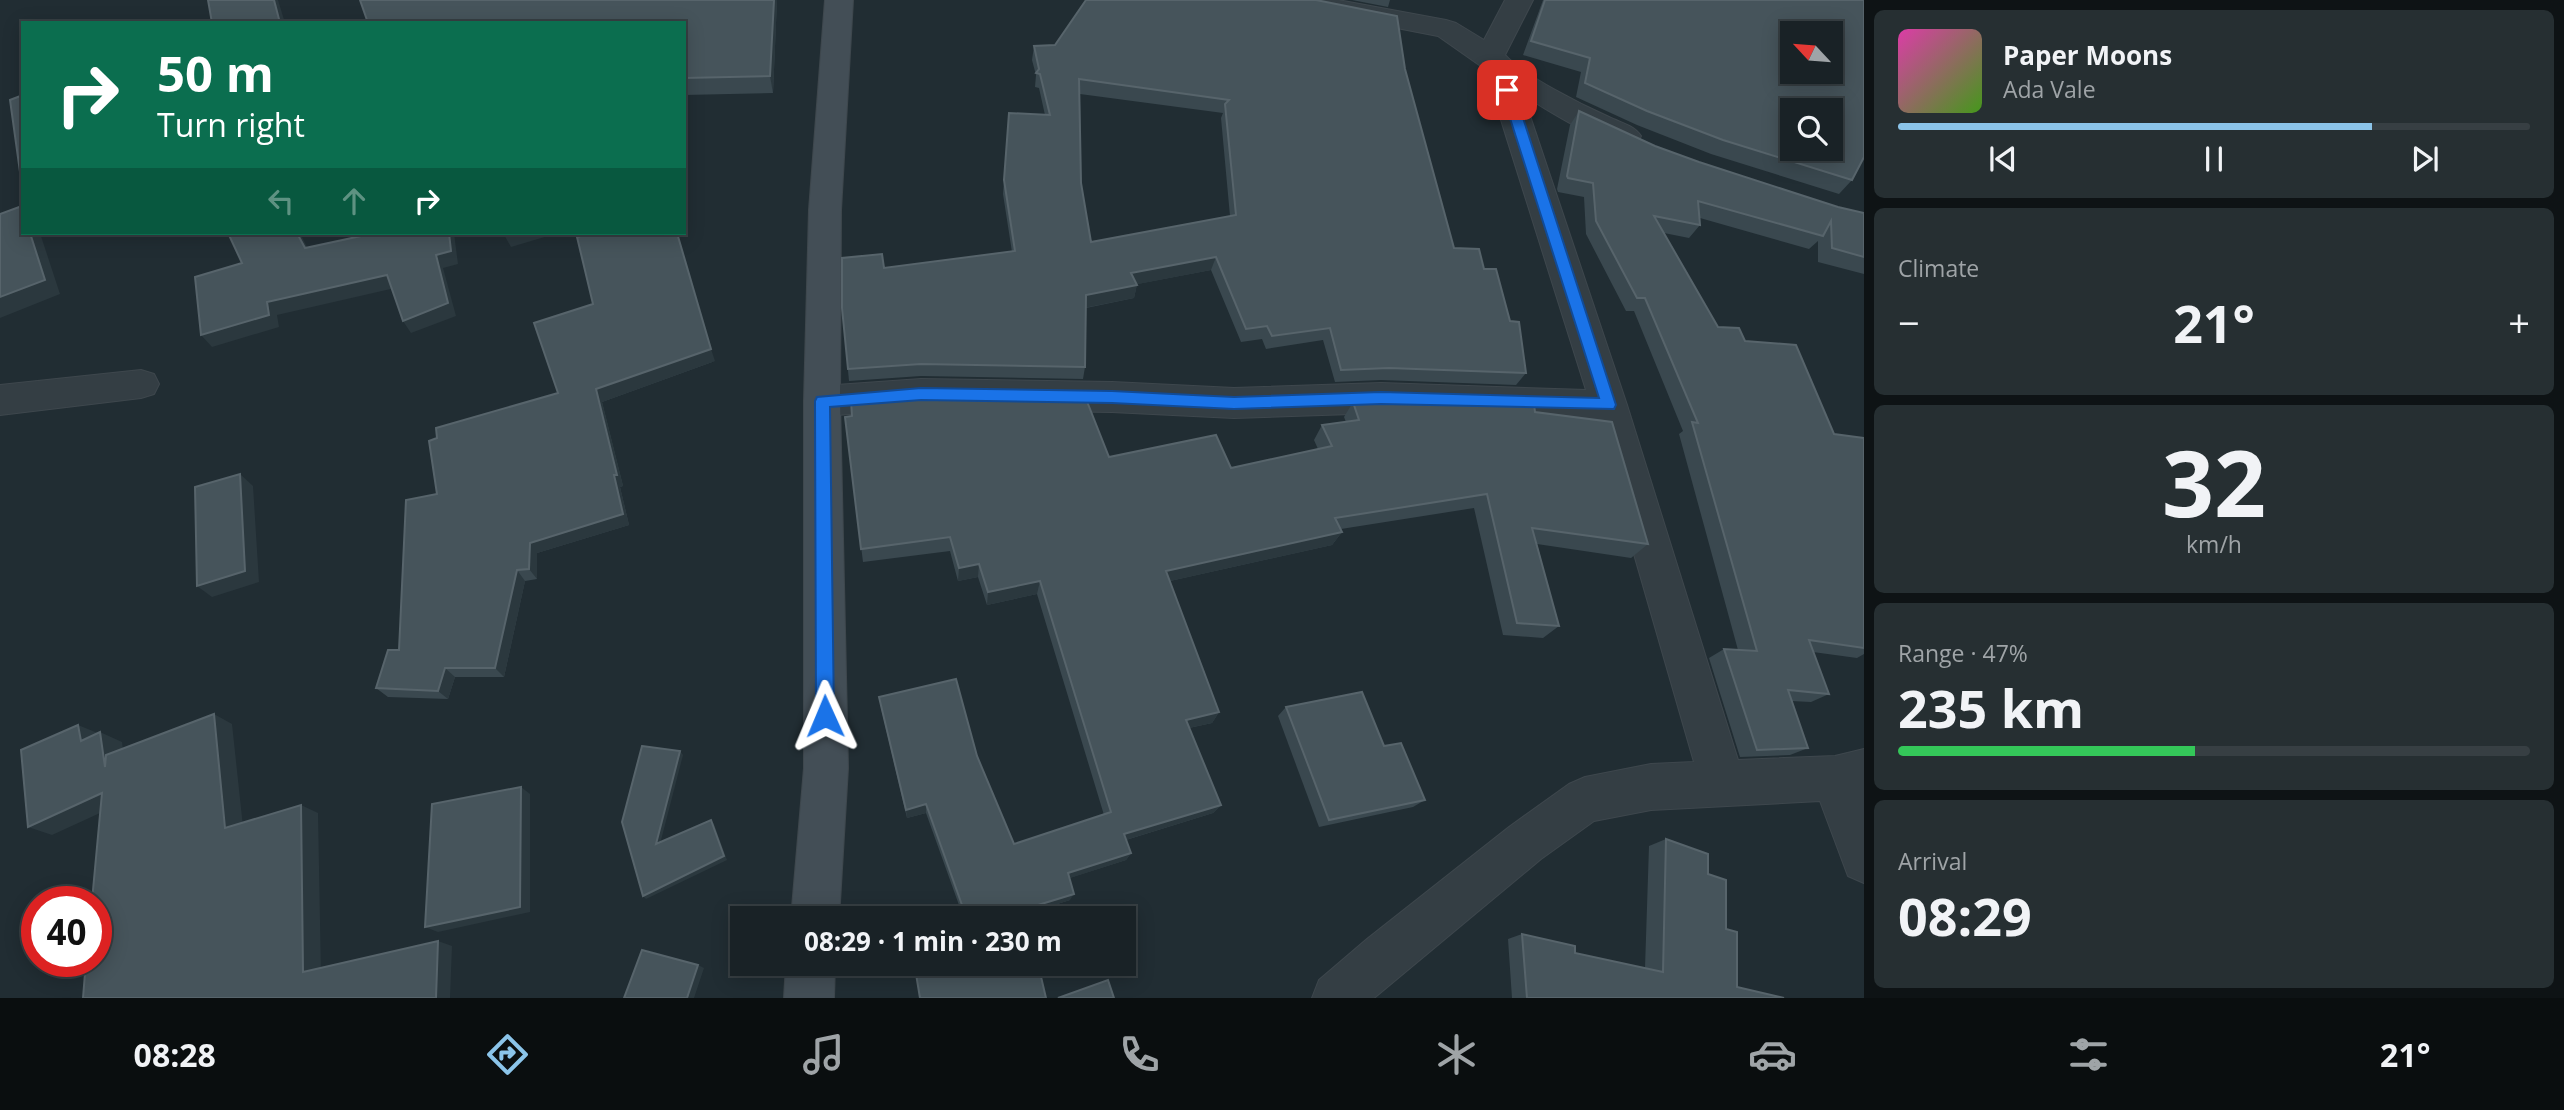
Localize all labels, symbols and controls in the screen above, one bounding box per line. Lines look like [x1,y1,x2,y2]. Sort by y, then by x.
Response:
north arrow [1780,21,1843,84]
map controls [1780,21,1843,161]
text: Paper Moons [2003,37,2172,73]
text: 50 m [157,40,274,106]
icon: right [42,49,133,140]
pin [1477,60,1537,120]
icon: arrive [1488,71,1526,109]
text: Ada Vale [2003,73,2096,105]
button: search [1780,98,1843,161]
text: Turn right [157,103,305,146]
icon: previous [1984,140,2022,178]
icon: pause [2195,140,2233,178]
icon: next [2406,140,2444,178]
icon: left [262,182,300,220]
icon: ahead [335,182,373,220]
icon: right [408,182,446,220]
text: Climate [1898,252,1979,284]
text: 21° [2173,287,2255,358]
text: − [1898,296,1920,348]
text: + [2508,296,2530,348]
text: 32 [2162,420,2266,544]
text: km/h [2186,528,2242,560]
text: Range · 47% [1898,637,2028,669]
text: 235 km [1898,672,2084,743]
position arrow [788,679,862,753]
text: Arrival [1898,845,1967,877]
text: 08:29 [1898,880,2032,951]
speed limit sign: 40 [21,886,112,977]
text: 08:29 · 1 min · 230 m [804,923,1062,959]
icon: directions [483,1030,532,1079]
icon: music [799,1030,848,1079]
icon: phone [1115,1030,1164,1079]
icon: climate [1432,1030,1481,1079]
icon: car [1748,1030,1797,1079]
icon: filters [2064,1030,2113,1079]
text: 08:28 [134,1033,216,1076]
text: 21° [2380,1033,2430,1076]

